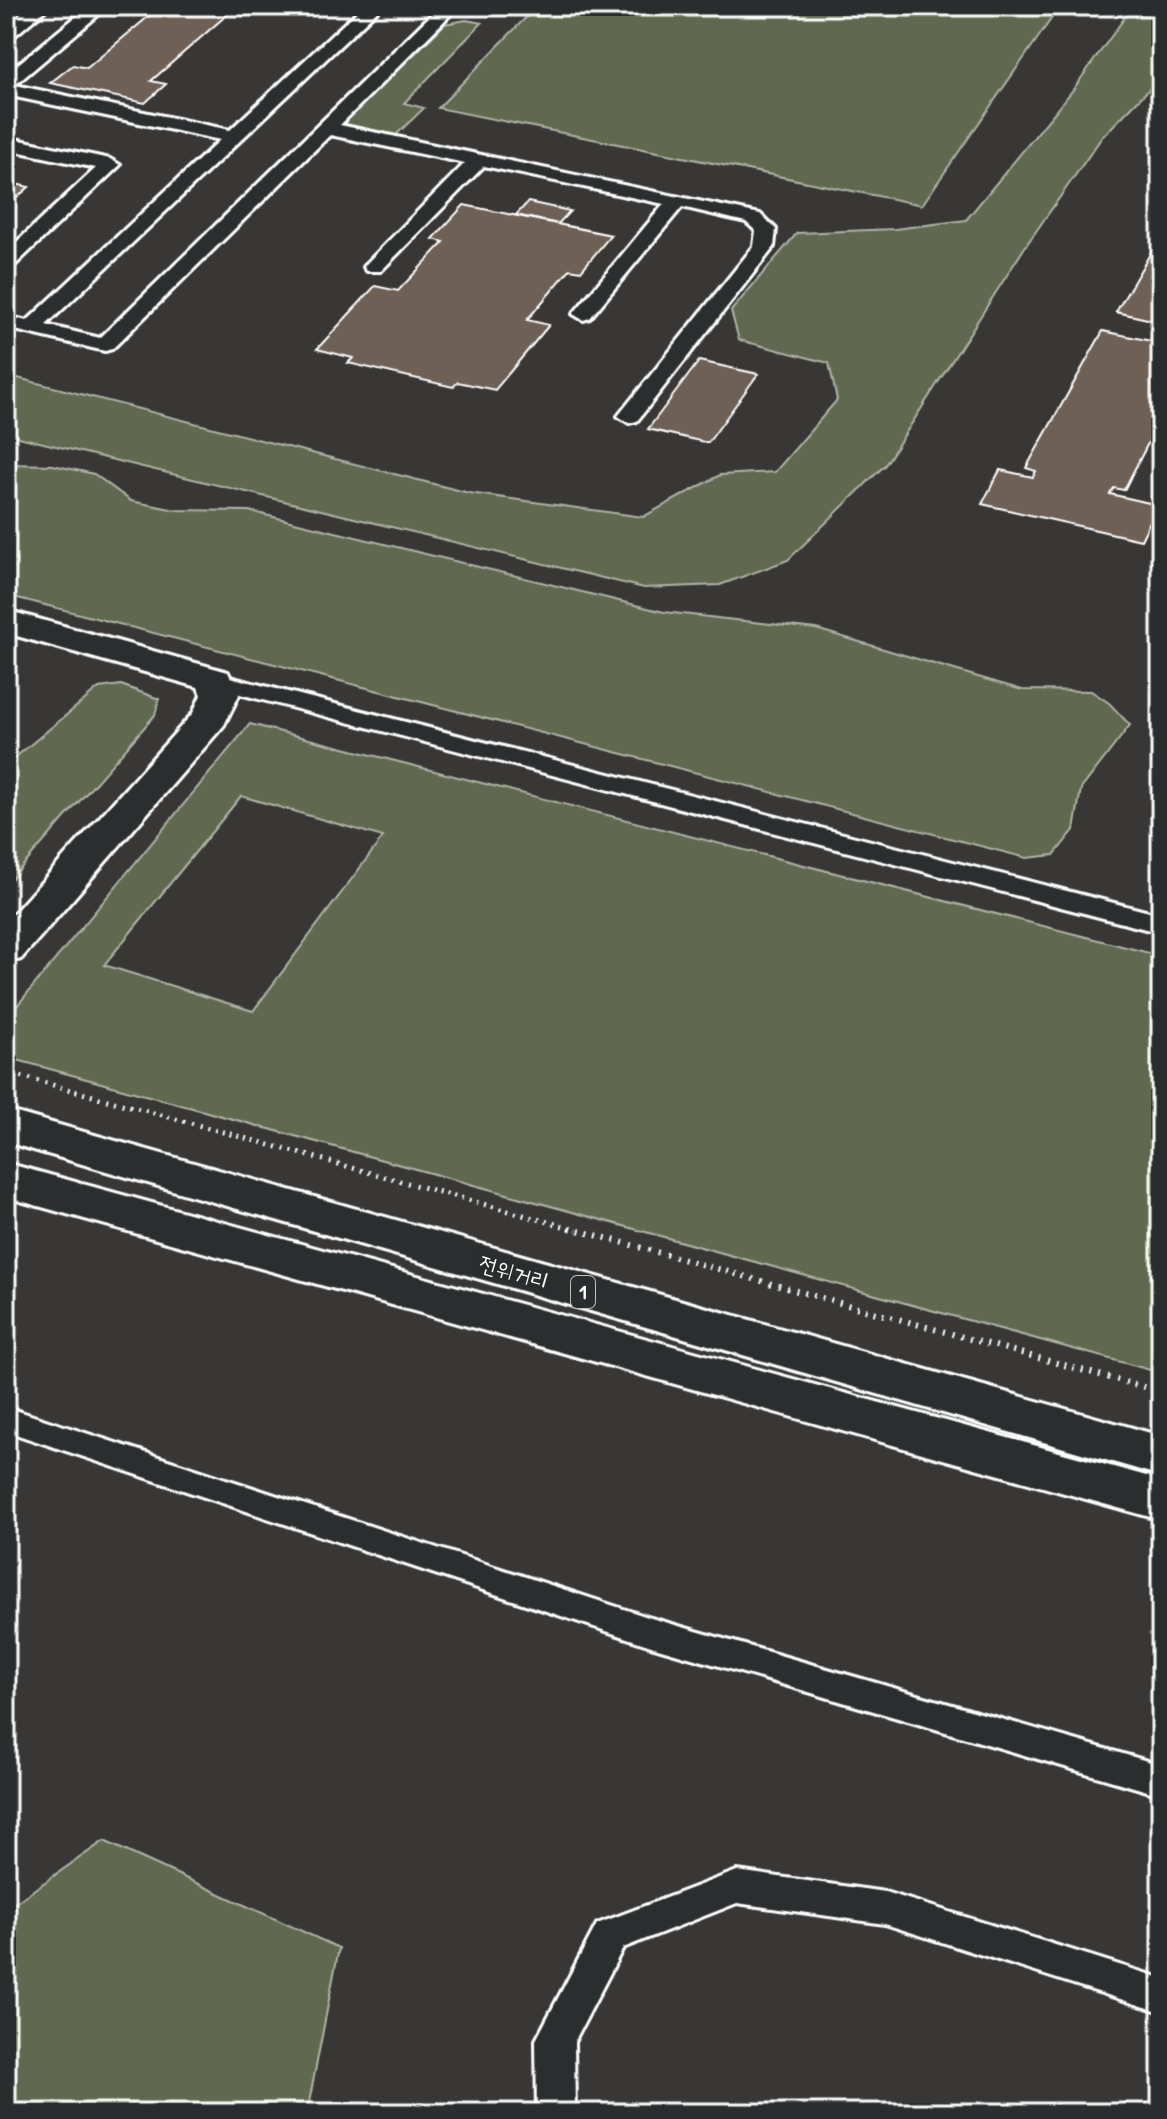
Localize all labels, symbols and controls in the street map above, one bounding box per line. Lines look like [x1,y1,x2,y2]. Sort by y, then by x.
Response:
street label: 전위거리 [476,1248,552,1296]
road number: 1 [571,1276,595,1308]

